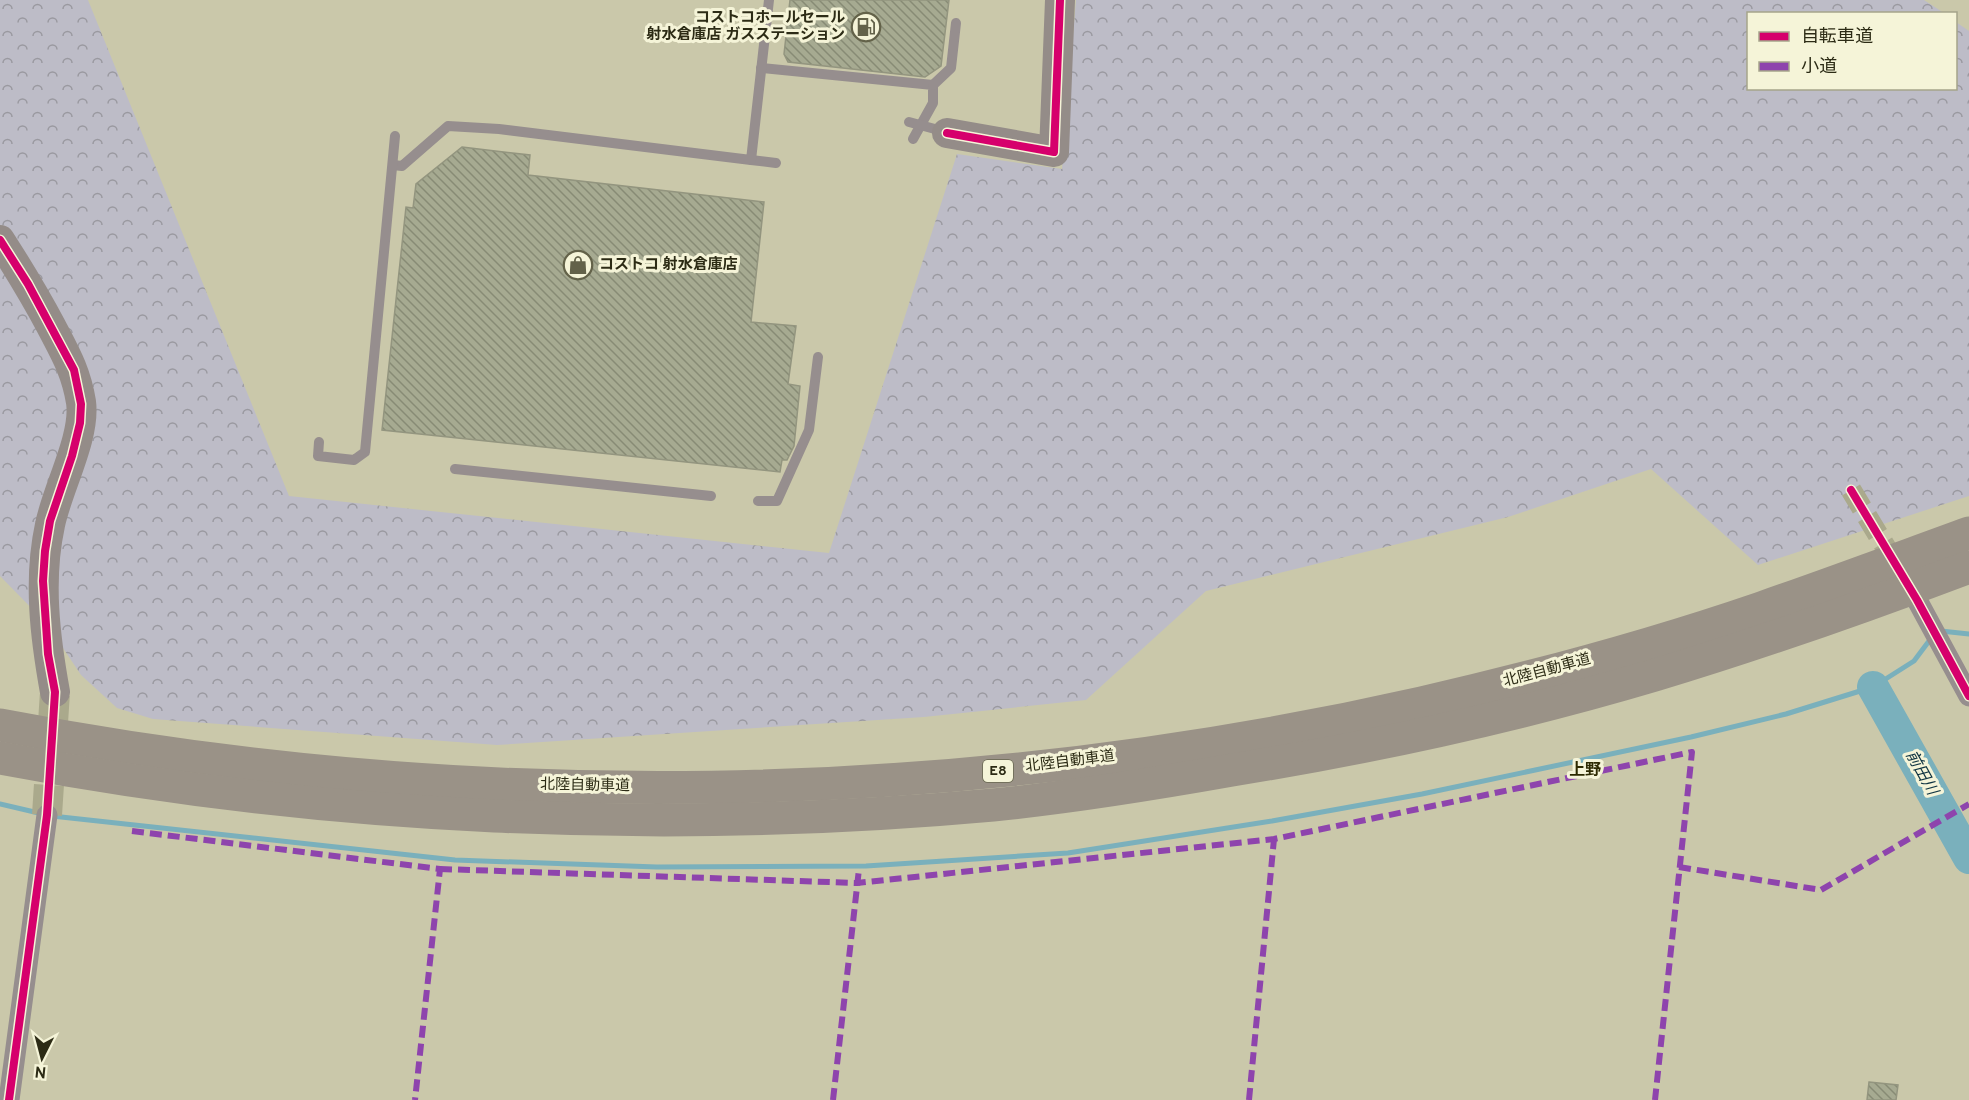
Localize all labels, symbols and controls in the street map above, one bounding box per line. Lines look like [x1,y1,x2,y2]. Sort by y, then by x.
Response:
place label: コストコホールセール 射水倉庫店 ガスステーション [647,9,845,45]
fuel station icon: コストコホールセール 射水倉庫店 ガスステーション [850,11,882,43]
legend [1747,12,1957,90]
text: 自転車道 [1801,26,1873,49]
text: 小道 [1801,56,1837,79]
shop icon: コストコ 射水倉庫店 [562,249,594,281]
place label: コストコ 射水倉庫店 [599,255,738,275]
street label: 北陸自動車道 [1501,649,1593,692]
street label: 北陸自動車道 [1024,746,1116,777]
water label: 前田川 [1901,747,1942,801]
road number: E8 [983,760,1013,782]
district label: 上野 [1569,761,1601,781]
street label: 北陸自動車道 [540,775,630,796]
north arrow [12,1028,72,1088]
text: N [34,1060,47,1081]

